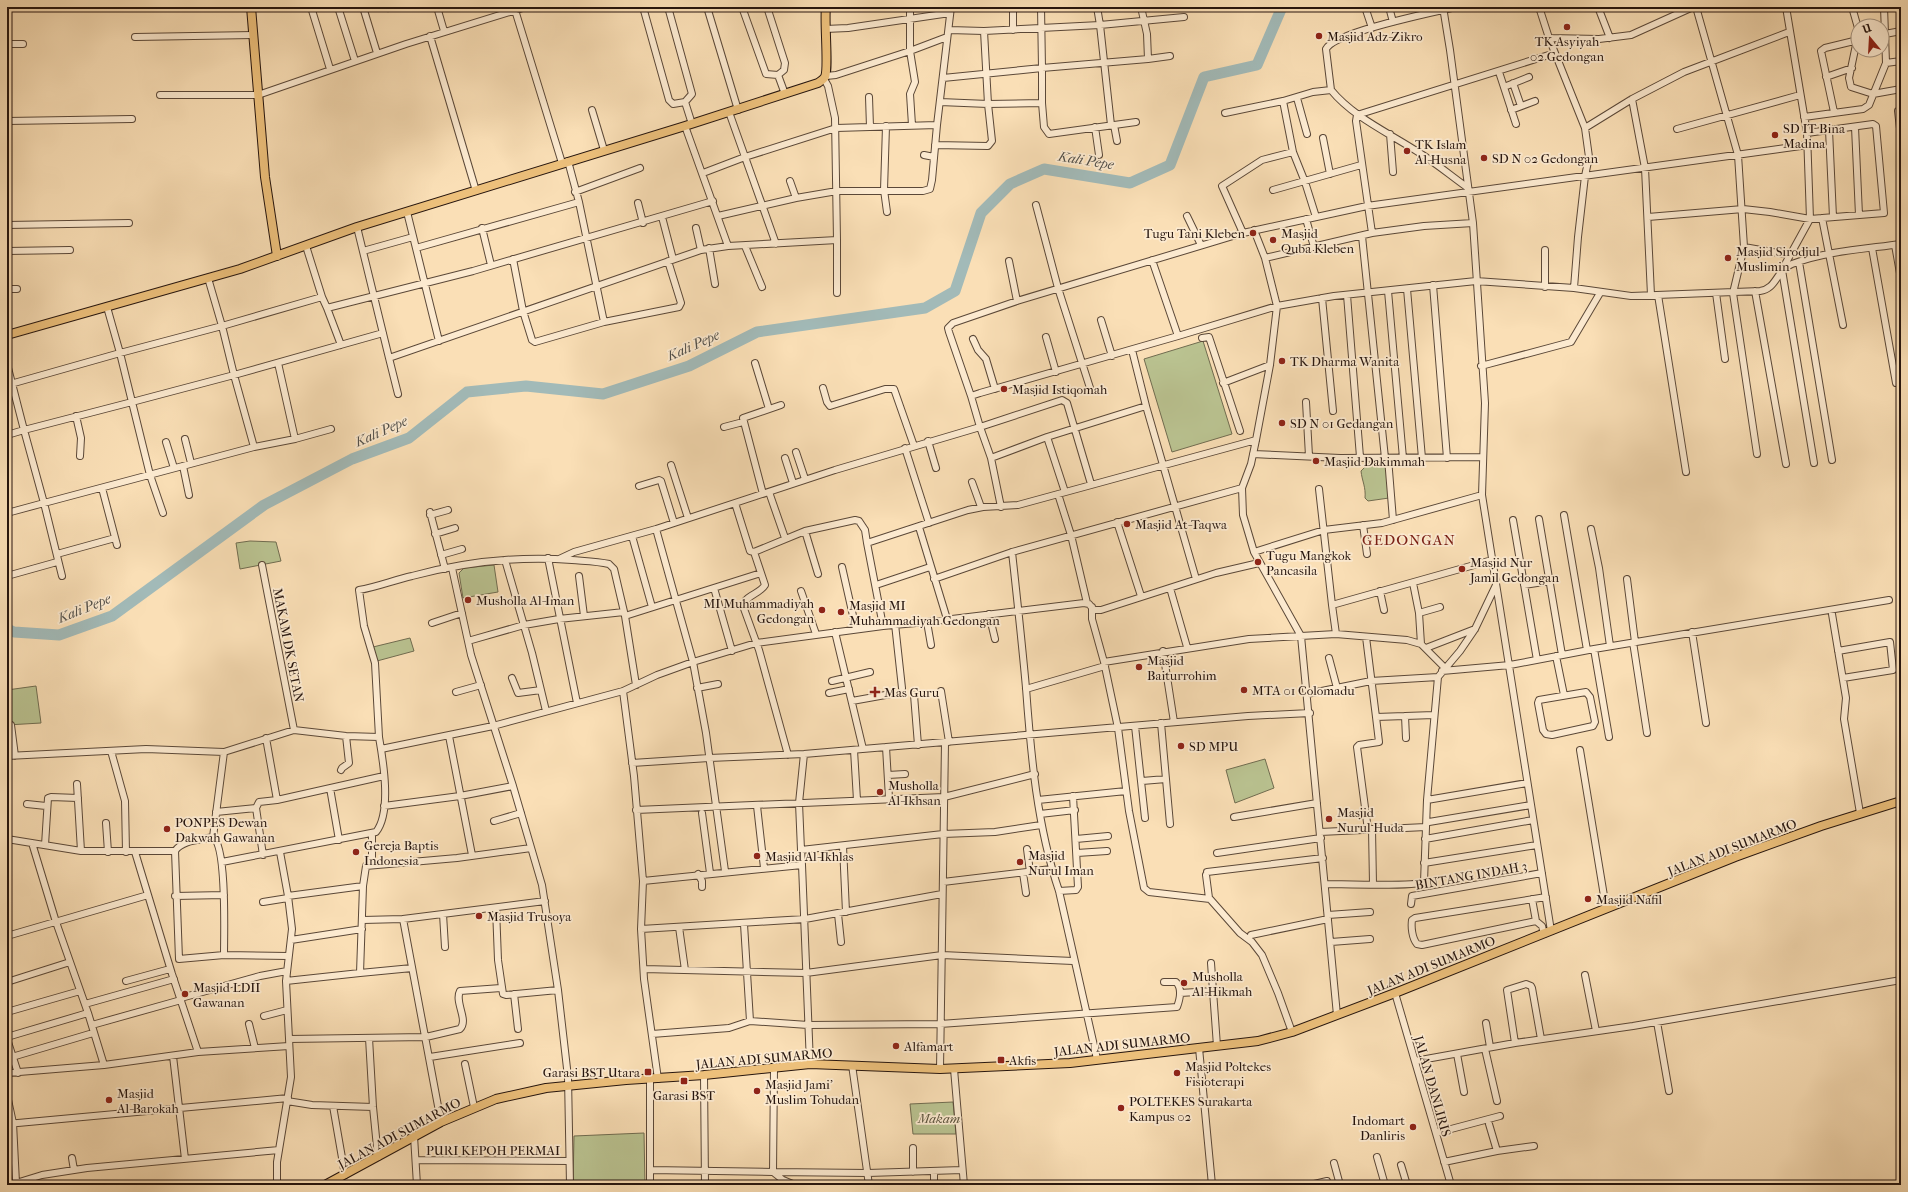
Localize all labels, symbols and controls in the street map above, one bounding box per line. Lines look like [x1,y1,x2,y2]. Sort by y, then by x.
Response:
north arrow [1850,18,1890,58]
text: U [1860,21,1874,37]
marker: TK Asyiyah 02 Gedongan [1562,22,1572,32]
place label: Masjid Adz-Zikro [1327,29,1423,44]
marker: Masjid Adz-Zikro [1314,31,1324,41]
place label: TK Asyiyah 02 Gedongan [1530,34,1604,64]
place label: SD IT Bina Madina [1783,121,1846,151]
marker: SD IT Bina Madina [1770,130,1780,140]
place label: TK Islam Al-Husna [1414,137,1467,167]
marker: TK Islam Al-Husna [1402,146,1412,156]
water label: Kali Pepe [1056,148,1115,173]
place label: SD N 02 Gedongan [1492,151,1598,166]
marker: SD N 02 Gedongan [1479,153,1489,163]
place label: Tugu Tani Kleben [1144,226,1245,241]
place label: Masjid Quba Kleben [1281,226,1355,256]
marker: Tugu Tani Kleben [1248,228,1258,238]
marker: Masjid Quba Kleben [1268,235,1278,245]
place label: Masjid Sirodjul Muslimin [1736,244,1820,274]
marker: Masjid Sirodjul Muslimin [1723,253,1733,263]
water label: Kali Pepe [663,326,722,365]
place label: TK Dharma Wanita [1290,354,1400,369]
marker: TK Dharma Wanita [1277,356,1287,366]
place label: Masjid Istiqomah [1012,382,1108,397]
marker: Masjid Istiqomah [999,384,1009,394]
water label: Kali Pepe [351,412,410,451]
place label: SD N 01 Gedangan [1290,416,1394,431]
marker: SD N 01 Gedangan [1277,418,1287,428]
place label: Masjid Dakimmah [1324,454,1426,469]
marker: Masjid Dakimmah [1311,456,1321,466]
place label: Masjid At-Taqwa [1135,517,1228,532]
marker: Masjid At-Taqwa [1122,519,1132,529]
district label: GEDONGAN [1362,531,1456,549]
place label: Tugu Mangkok Pancasila [1266,548,1352,578]
place label: Masjid Nur Jamil Gedongan [1469,555,1559,585]
marker: Tugu Mangkok Pancasila [1253,557,1263,567]
marker: Masjid Nur Jamil Gedongan [1457,564,1467,574]
street label: MAKAM DK SETAN [270,587,307,704]
water label: Kali Pepe [54,590,114,627]
place label: Musholla Al-Iman [476,593,575,608]
marker: Musholla Al-Iman [463,595,473,605]
place label: MI Muhammadiyah Gedongan [703,596,815,626]
place label: Masjid MI Muhammadiyah Gedongan [849,598,1000,628]
marker: MI Muhammadiyah Gedongan [817,605,827,615]
marker: Masjid MI Muhammadiyah Gedongan [836,607,846,617]
place label: Masjid Baiturrohim [1147,653,1217,683]
marker: Masjid Baiturrohim [1134,662,1144,672]
place label: MTA 01 Colomadu [1252,683,1355,698]
place label: Mas Guru [884,685,940,700]
marker: MTA 01 Colomadu [1239,685,1249,695]
marker: Mas Guru [869,686,881,698]
place label: SD MPU [1189,739,1238,754]
marker: SD MPU [1176,741,1186,751]
place label: Musholla Al-Ikhsan [887,778,941,808]
marker: Musholla Al-Ikhsan [875,787,885,797]
place label: Masjid Nurul Huda [1337,805,1405,835]
marker: Masjid Nurul Huda [1324,814,1334,824]
place label: PONPES Dewan Dakwah Gawanan [175,815,275,845]
street label: JALAN ADI SUMARMO [1665,816,1799,879]
marker: PONPES Dewan Dakwah Gawanan [162,824,172,834]
place label: Gereja Baptis Indonesia [364,838,439,868]
marker: Gereja Baptis Indonesia [351,847,361,857]
place label: Masjid Nurul Iman [1028,848,1094,878]
place label: Masjid Al-Ikhlas [765,849,854,864]
marker: Masjid Al-Ikhlas [752,851,762,861]
marker: Masjid Nurul Iman [1015,857,1025,867]
street label: BINTANG INDAH 3 [1414,858,1528,893]
place label: Masjid Nafil [1596,892,1662,907]
marker: Masjid Nafil [1583,894,1593,904]
place label: Masjid Trusoya [487,909,572,924]
marker: Masjid Trusoya [474,911,484,921]
street label: JALAN ADI SUMARMO [1364,933,1497,998]
place label: Musholla Al-Hikmah [1191,969,1253,999]
marker: Musholla Al-Hikmah [1179,978,1189,988]
place label: Masjid LDII Gawanan [193,980,260,1010]
marker: Masjid LDII Gawanan [180,989,190,999]
street label: JALAN ADI SUMARMO [1052,1030,1191,1059]
street label: JALAN DANLIRIS [1411,1033,1454,1139]
place label: Alfamart [903,1039,954,1054]
marker: Alfamart [891,1041,901,1051]
street label: JALAN ADI SUMARMO [694,1045,833,1072]
place label: Akfis [1008,1053,1036,1068]
marker: Akfis [996,1055,1006,1065]
place label: Masjid Poltekes Fisioterapi [1185,1059,1271,1089]
place label: Garasi BST Utara [543,1065,641,1080]
marker: Garasi BST Utara [643,1067,653,1077]
marker: Masjid Poltekes Fisioterapi [1172,1068,1182,1078]
marker: Garasi BST [679,1076,689,1086]
place label: Masjid Jami' Muslim Tohudan [765,1077,859,1107]
place label: Masjid Al-Barokah [116,1086,179,1116]
marker: Masjid Jami' Muslim Tohudan [752,1086,762,1096]
place label: Garasi BST [653,1088,715,1103]
place label: POLTEKES Surakarta Kampus 02 [1129,1094,1253,1124]
marker: Masjid Al-Barokah [104,1095,114,1105]
street label: JALAN ADI SUMARMO [334,1095,463,1173]
marker: POLTEKES Surakarta Kampus 02 [1116,1103,1126,1113]
park label: Makam [917,1111,960,1126]
place label: Indomart Danliris [1352,1113,1405,1143]
marker: Indomart Danliris [1408,1122,1418,1132]
street label: PURI KEPOH PERMAI [426,1143,560,1158]

